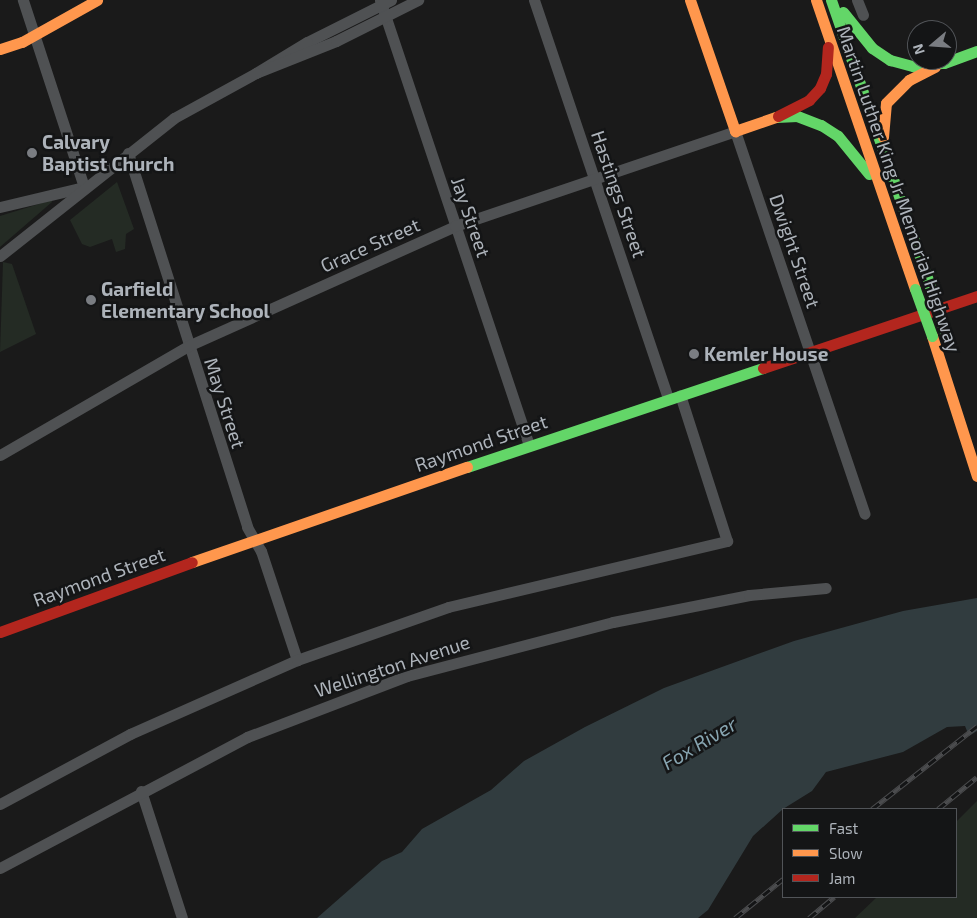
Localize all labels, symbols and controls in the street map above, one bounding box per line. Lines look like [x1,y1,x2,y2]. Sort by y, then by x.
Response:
north arrow [907,20,957,70]
street label: Martin Luther King Jr Memorial Highway [832,22,966,356]
text: N [909,42,928,57]
street label: Hastings Street [587,127,651,261]
place label: Calvary Baptist Church [42,131,174,175]
marker: Calvary Baptist Church [26,147,38,159]
street label: Jay Street [447,174,495,260]
street label: Dwight Street [765,191,825,311]
street label: Grace Street [317,213,423,277]
place label: Garfield Elementary School [101,278,270,322]
marker: Garfield Elementary School [85,294,97,306]
place label: Kemler House [704,343,829,365]
marker: Kemler House [688,348,700,360]
street label: May Street [200,355,250,451]
street label: Raymond Street [412,410,550,476]
street label: Raymond Street [30,543,168,611]
street label: Wellington Avenue [311,630,473,702]
water label: Fox River [657,711,741,775]
legend [782,808,957,898]
text: Fast [829,819,858,837]
text: Slow [829,844,863,862]
text: Jam [829,869,855,887]

